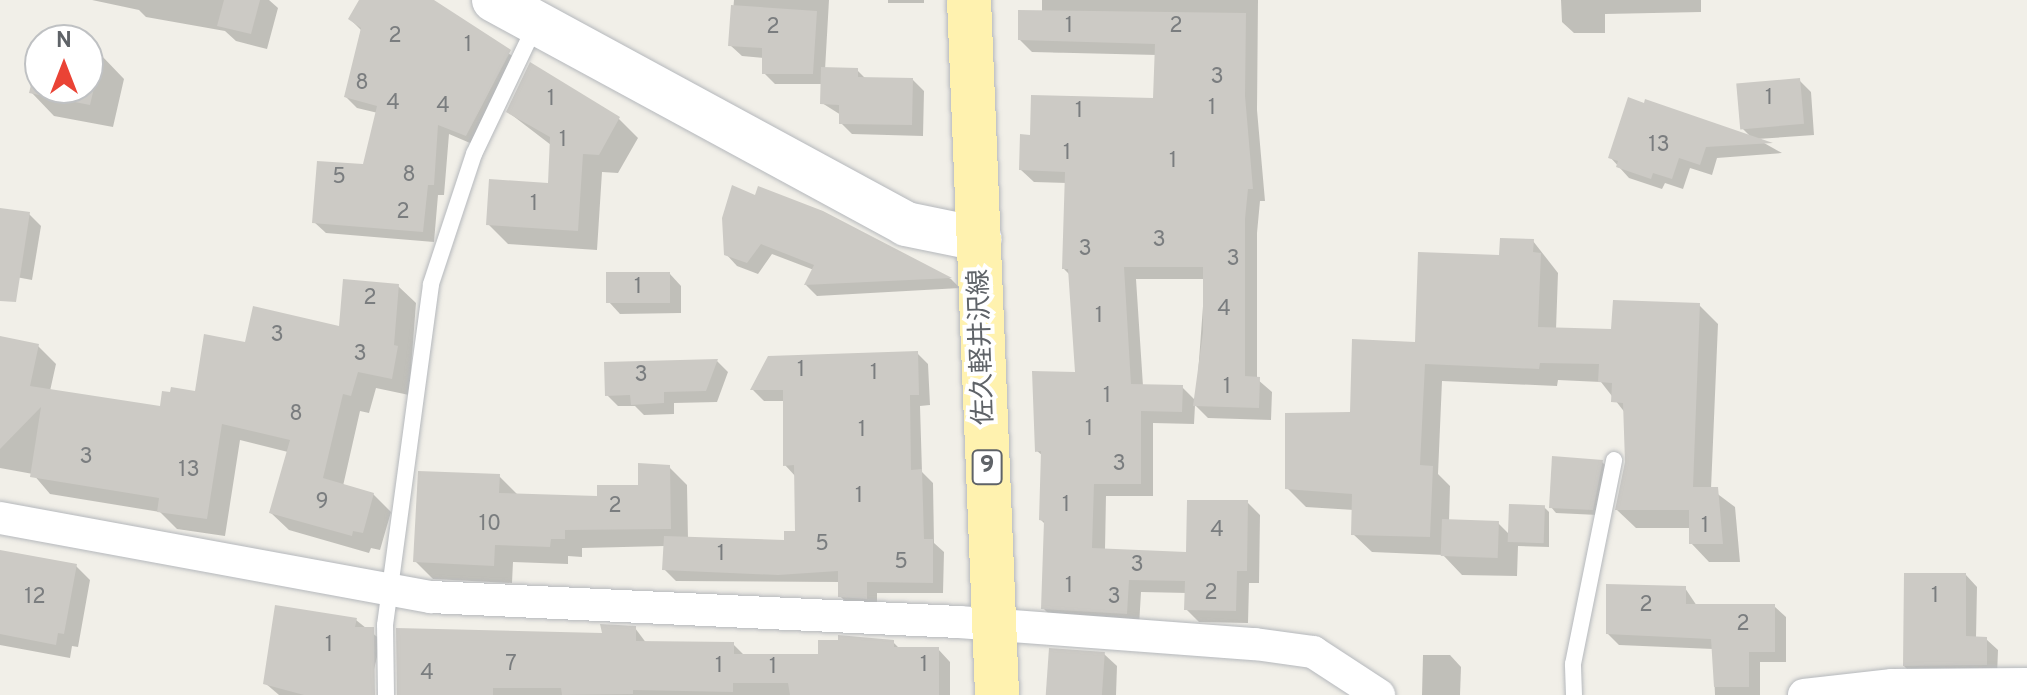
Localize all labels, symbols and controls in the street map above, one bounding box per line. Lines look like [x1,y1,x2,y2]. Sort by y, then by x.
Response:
house number: 1 [1065,14,1073,40]
house number: 2 [1169,14,1183,40]
house number: 2 [766,15,780,41]
north arrow [24,24,104,104]
house number: 2 [388,24,402,50]
text: N [56,28,72,55]
house number: 1 [464,33,472,59]
house number: 3 [1210,65,1224,91]
house number: 8 [355,71,369,97]
house number: 1 [1765,86,1773,112]
house number: 1 [547,87,555,113]
house number: 4 [386,91,400,117]
house number: 4 [436,94,450,120]
house number: 1 [1208,96,1216,122]
house number: 1 [1075,99,1083,125]
house number: 1 [559,128,567,154]
house number: 13 [1648,133,1670,159]
house number: 1 [1063,141,1071,167]
house number: 1 [1169,149,1177,175]
house number: 8 [402,163,416,189]
house number: 5 [332,165,346,191]
house number: 1 [530,192,538,218]
house number: 2 [396,200,410,226]
house number: 3 [1152,228,1166,254]
house number: 3 [1078,237,1092,263]
house number: 3 [1226,247,1240,273]
street label: 佐久軽井沢線 [965,269,1001,425]
house number: 1 [634,275,642,301]
house number: 2 [363,286,377,312]
house number: 4 [1217,297,1231,323]
house number: 1 [1095,304,1103,330]
house number: 3 [270,323,284,349]
house number: 3 [353,342,367,368]
house number: 1 [797,358,805,384]
house number: 1 [870,361,878,387]
house number: 3 [634,363,648,389]
house number: 1 [1223,375,1231,401]
house number: 1 [1103,384,1111,410]
house number: 8 [289,402,303,428]
house number: 1 [1085,417,1093,443]
house number: 1 [858,418,866,444]
house number: 3 [79,445,93,471]
road number: 9 [971,447,1003,487]
house number: 3 [1112,452,1126,478]
house number: 13 [178,458,200,484]
house number: 1 [855,484,863,510]
house number: 9 [315,490,329,516]
house number: 1 [1062,493,1070,519]
house number: 2 [608,494,622,520]
house number: 10 [479,512,501,538]
house number: 1 [1701,514,1709,540]
house number: 4 [1210,518,1224,544]
house number: 5 [815,532,829,558]
house number: 1 [717,542,725,568]
house number: 5 [894,550,908,576]
house number: 3 [1130,553,1144,579]
house number: 1 [1065,574,1073,600]
house number: 2 [1204,581,1218,607]
house number: 1 [1931,584,1939,610]
house number: 12 [24,585,46,611]
house number: 3 [1107,585,1121,611]
house number: 2 [1639,593,1653,619]
house number: 2 [1736,612,1750,638]
house number: 1 [325,633,333,659]
house number: 7 [505,652,517,678]
house number: 1 [920,653,928,679]
house number: 1 [715,654,723,680]
house number: 1 [769,655,777,681]
house number: 4 [420,661,434,687]

